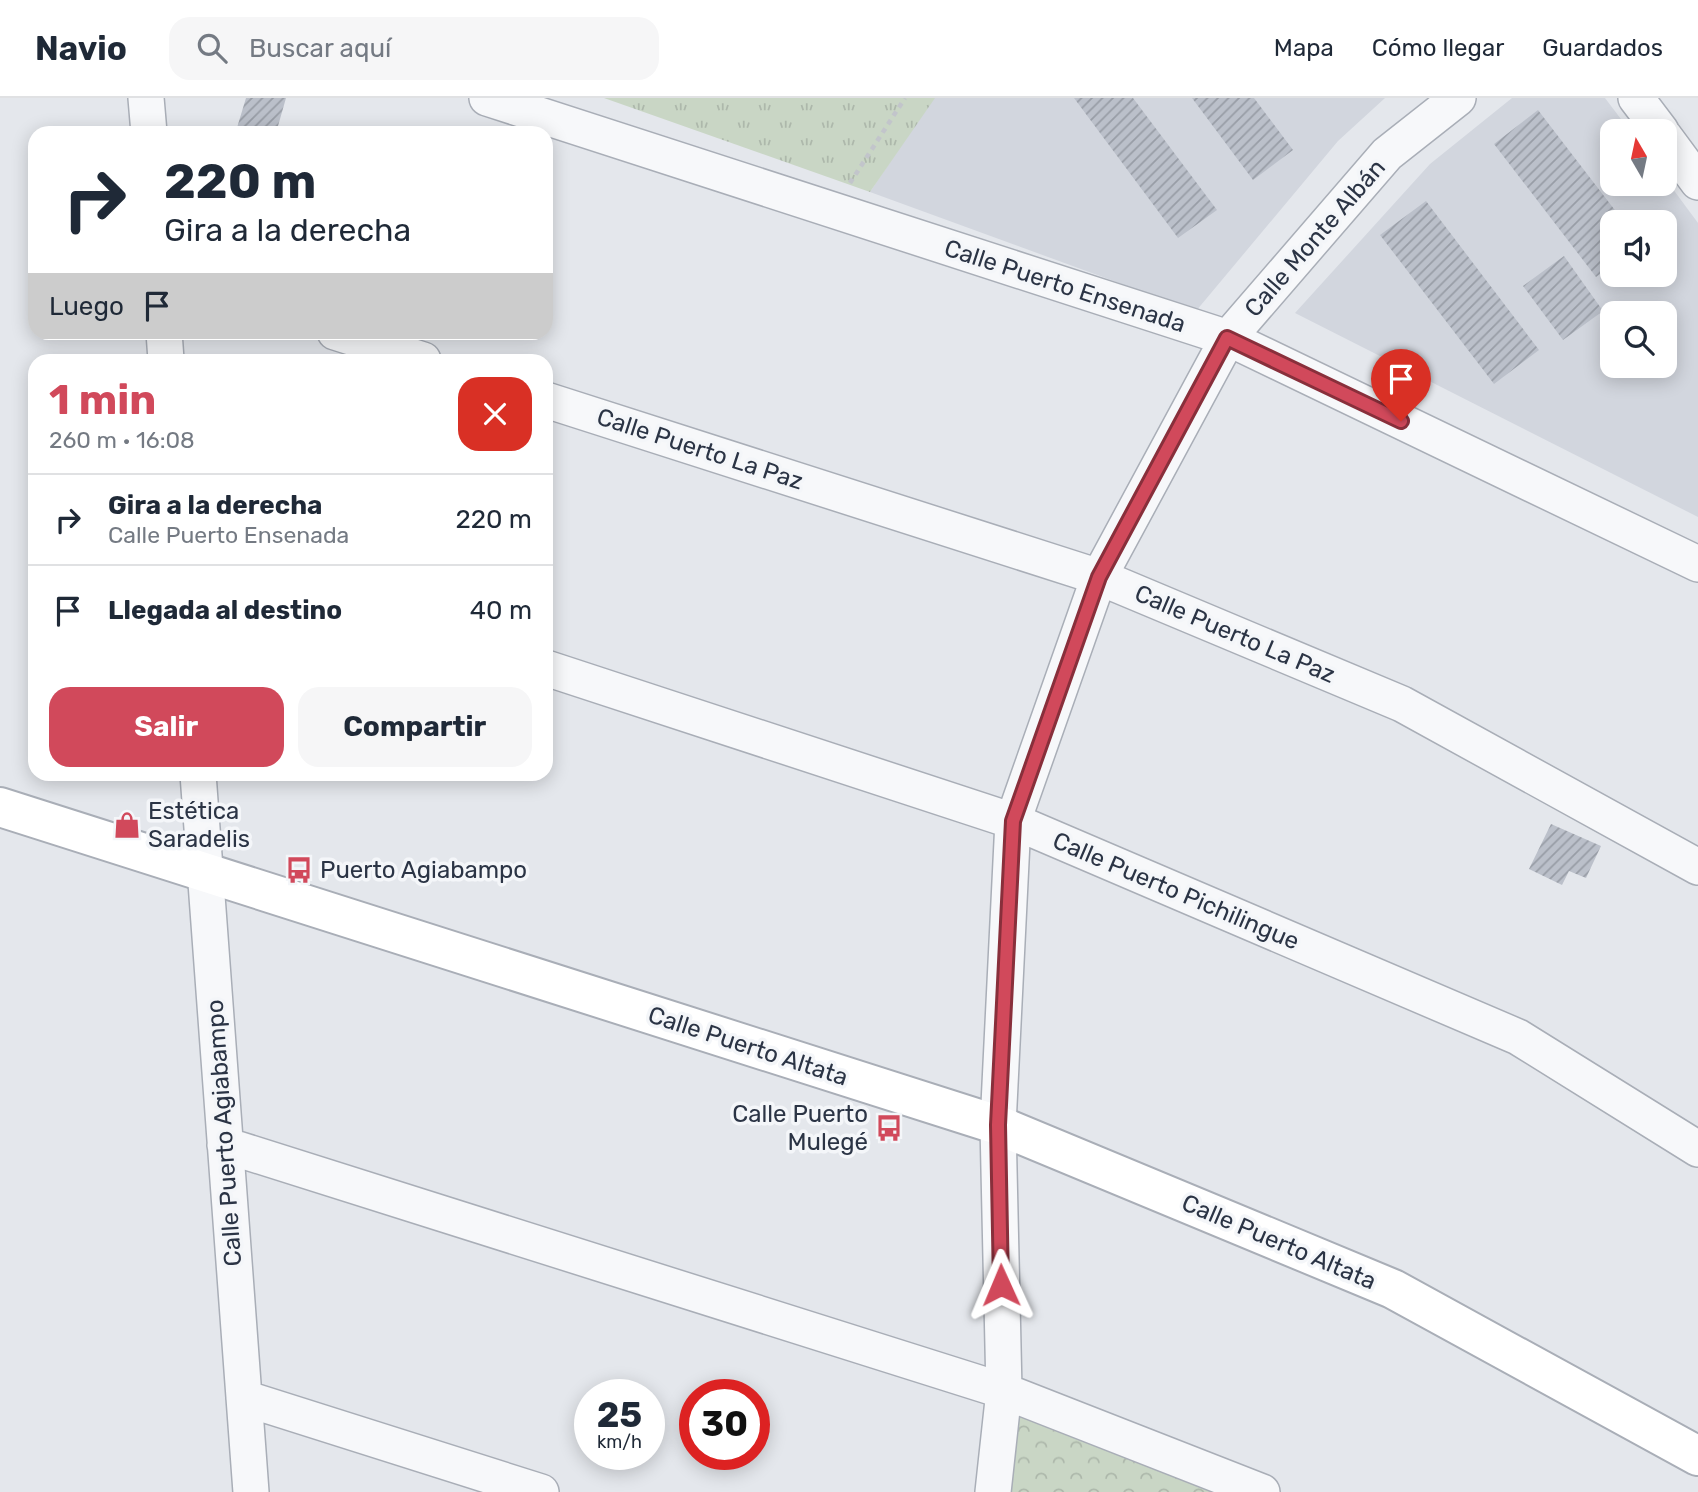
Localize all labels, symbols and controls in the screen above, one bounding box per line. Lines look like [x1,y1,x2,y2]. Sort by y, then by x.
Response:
search box [169,17,659,80]
text: Navio [35,29,127,68]
icon: search [193,29,231,67]
text: Buscar aquí [249,33,391,64]
text: Mapa [1274,34,1334,62]
text: Cómo llegar [1372,34,1504,62]
text: Guardados [1542,34,1663,62]
north arrow [1600,119,1676,196]
map controls [1600,119,1677,378]
text: 220 m [164,152,316,210]
icon: right [49,154,140,245]
street label: Calle Monte Albán [1239,154,1391,322]
button: sound [1600,210,1677,287]
text: Gira a la derecha [164,211,411,249]
street label: Calle Puerto Ensenada [941,234,1189,338]
icon: arrive [138,287,176,325]
text: Luego [49,291,124,322]
button: search [1600,301,1677,378]
pin [1371,349,1431,421]
icon: arrive [1382,360,1420,398]
text: 1 min [49,375,156,425]
button: close [458,377,532,451]
street label: Calle Puerto La Paz [593,402,807,496]
text: 260 m · 16:08 [49,426,195,454]
text: Gira a la derecha [108,490,322,521]
icon: right [49,501,87,539]
text: 220 m [455,504,532,535]
text: Calle Puerto Ensenada [108,521,349,549]
street label: Calle Puerto La Paz [1131,579,1339,689]
icon: arrive [49,592,87,630]
text: Llegada al destino [108,595,342,626]
text: 40 m [470,595,532,626]
button: Salir [49,687,284,767]
button: Compartir [298,687,532,767]
place label: Estética Saradelis [148,797,250,853]
shop icon: Estética Saradelis [112,810,142,840]
street label: Calle Puerto Pichilingue [1049,826,1303,956]
bus stop icon: Puerto Agiabampo [284,855,314,885]
place label: Puerto Agiabampo [320,856,527,884]
street label: Calle Puerto Agiabampo [201,999,247,1267]
street label: Calle Puerto Altata [645,1001,851,1091]
place label: Calle Puerto Mulegé [732,1100,868,1156]
bus stop icon: Calle Puerto Mulegé [874,1113,904,1143]
street label: Calle Puerto Altata [1178,1188,1380,1296]
position arrow [964,1248,1038,1322]
speed limit sign: 30 [679,1379,770,1470]
text: 25 [597,1394,642,1436]
text: km/h [597,1431,642,1453]

